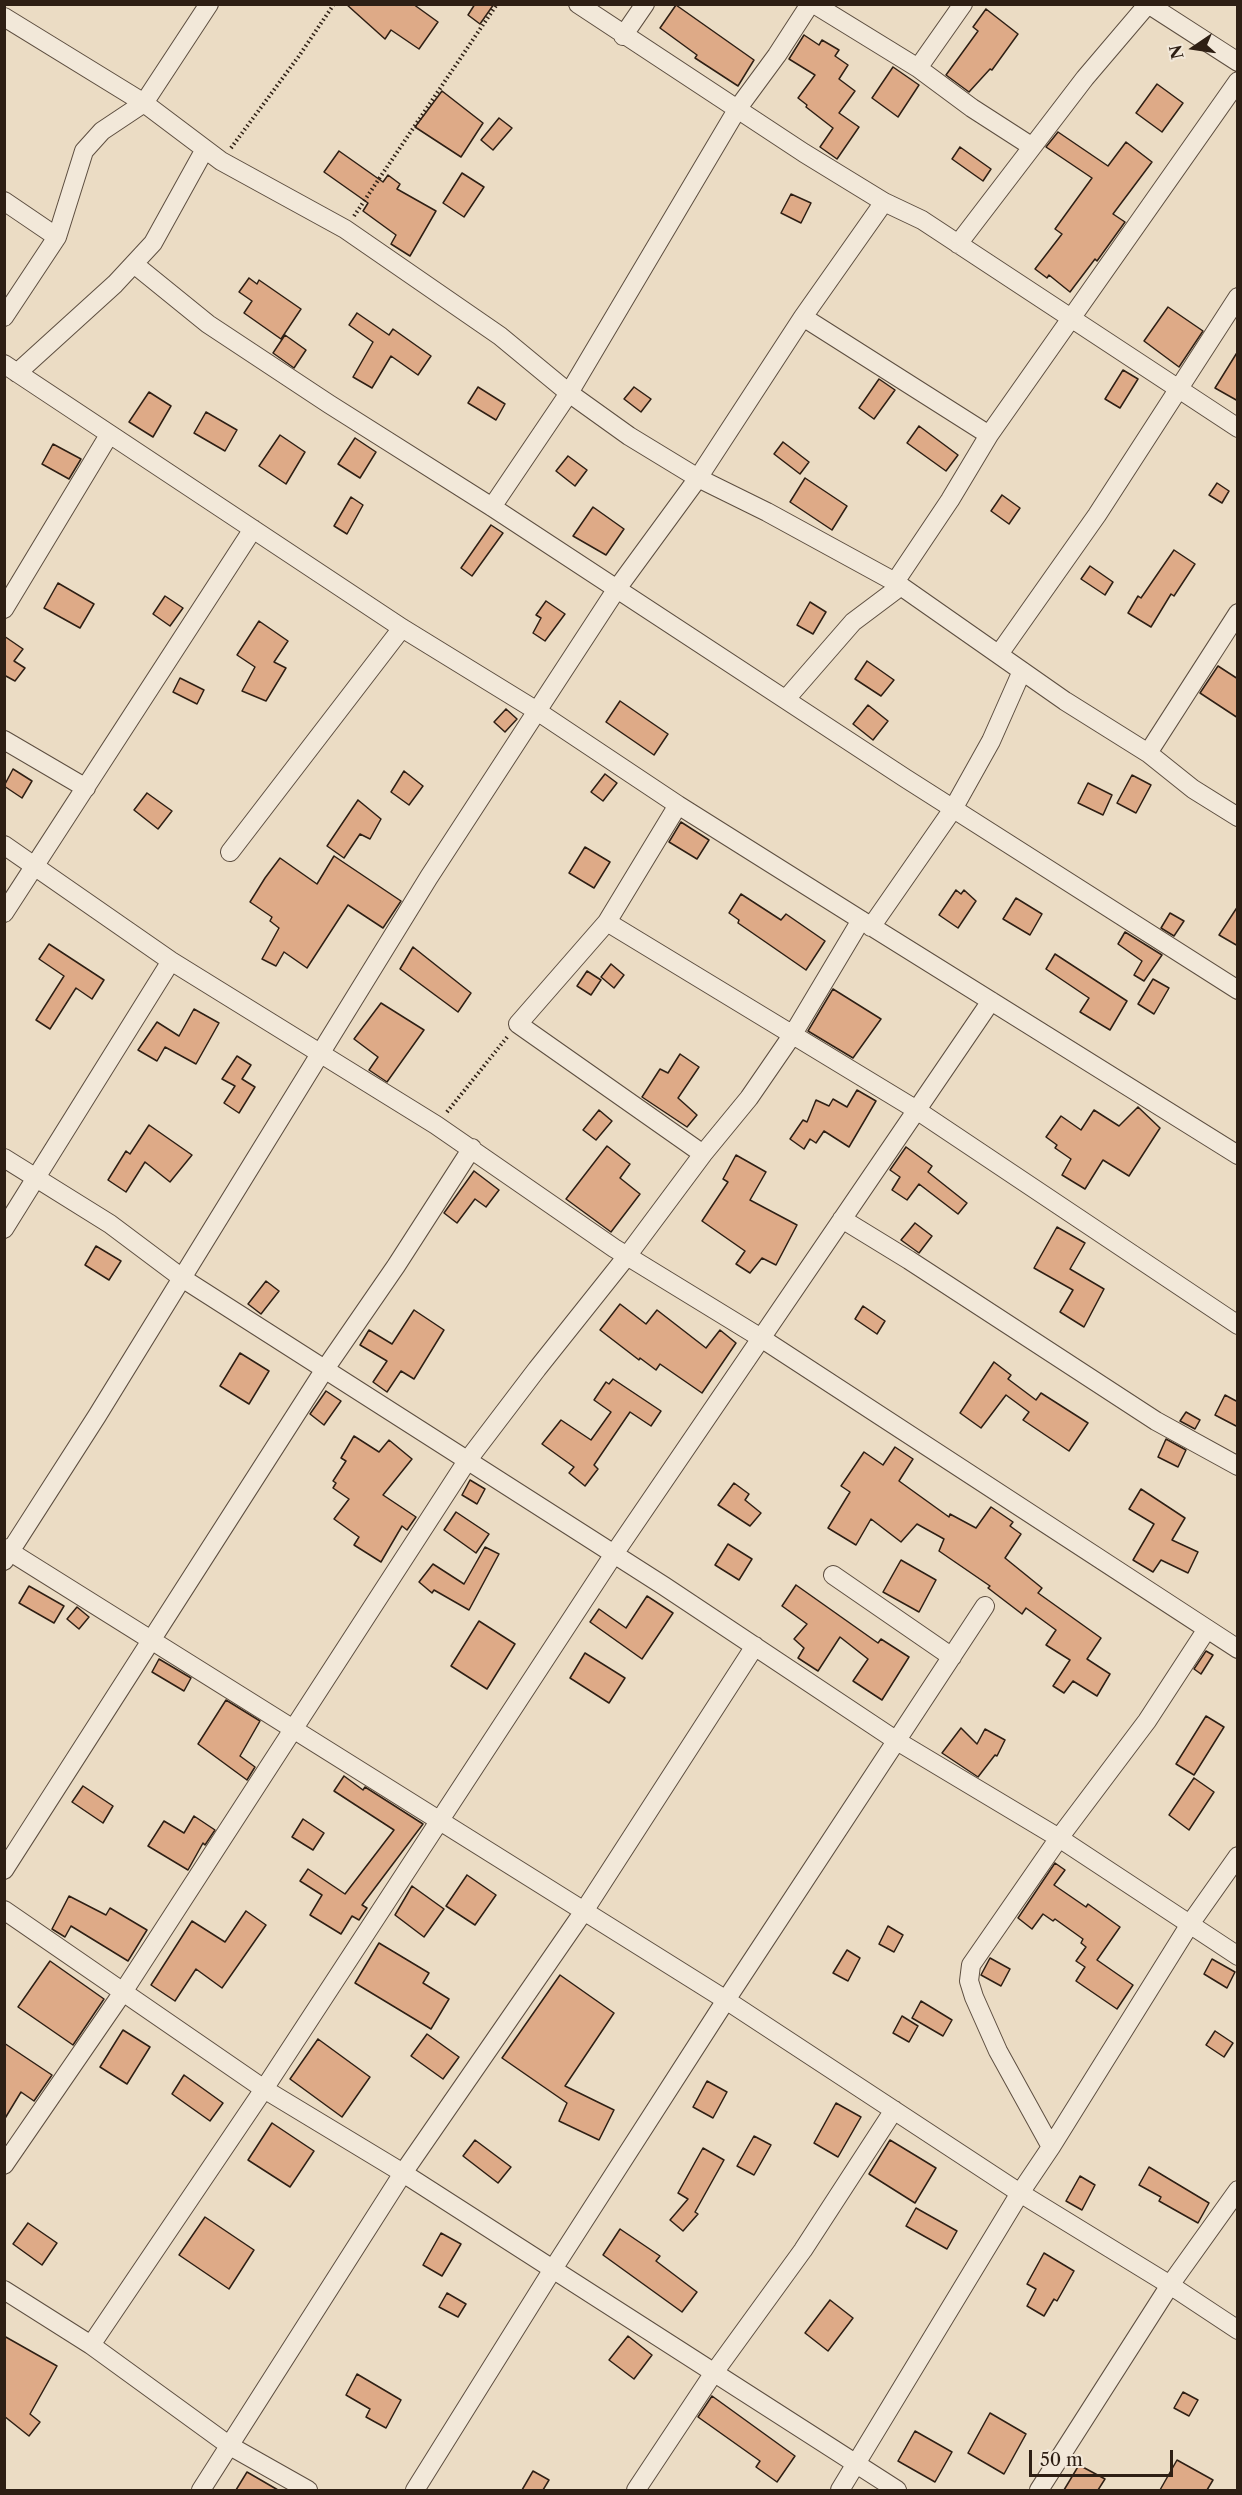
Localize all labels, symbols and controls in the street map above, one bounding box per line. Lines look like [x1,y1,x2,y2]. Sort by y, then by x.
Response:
north arrow [1164,18,1224,78]
text: N [1165,43,1188,61]
scale bar [1032,2438,1176,2476]
text: 50 m [1040,2449,1083,2471]

